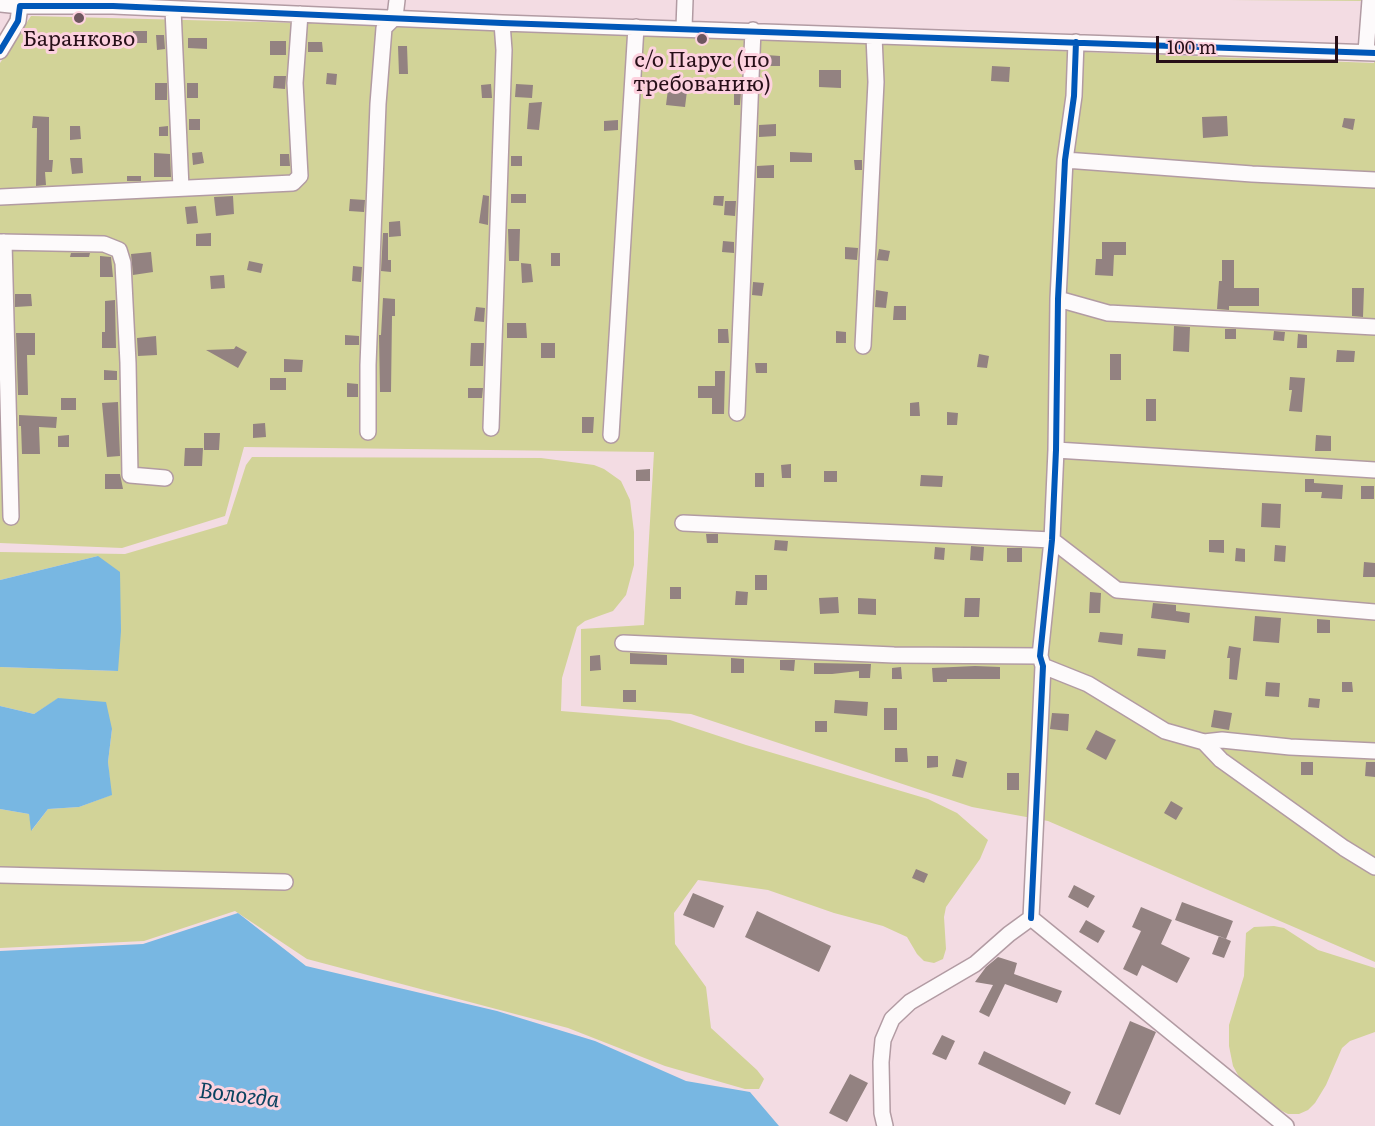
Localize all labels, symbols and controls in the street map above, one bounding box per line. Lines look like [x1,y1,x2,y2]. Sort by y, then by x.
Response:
marker: Баранково [72,11,86,25]
scale bar [1159,24,1340,62]
place label: Баранково [23,27,135,53]
marker: с/о Парус (по требованию) [695,32,709,46]
text: 100 m [1167,33,1216,60]
place label: с/о Парус (по требованию) [633,48,771,98]
water label: Вологда [197,1078,281,1114]

